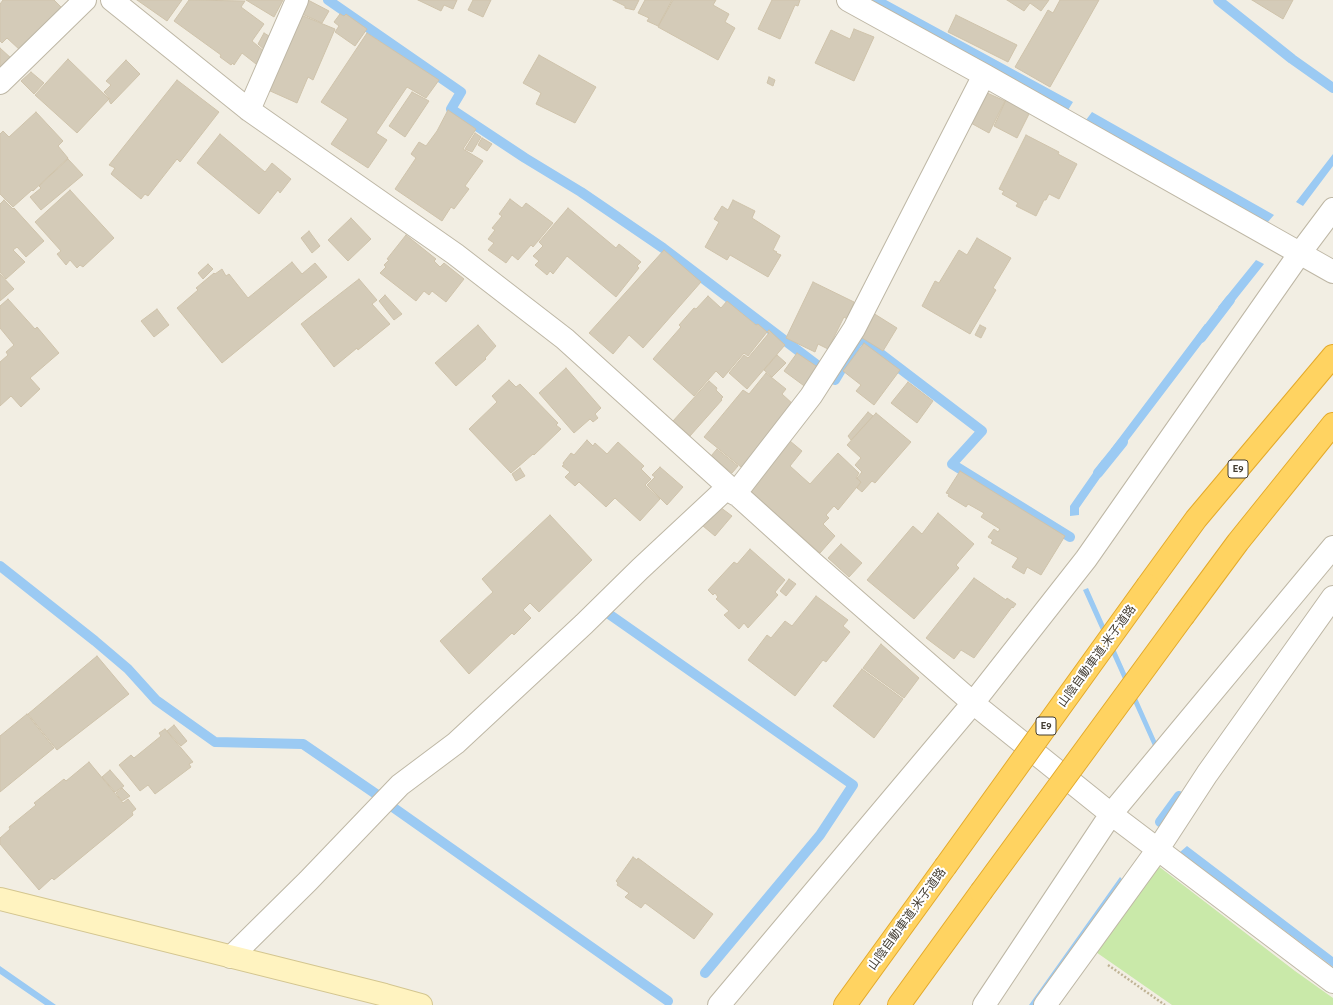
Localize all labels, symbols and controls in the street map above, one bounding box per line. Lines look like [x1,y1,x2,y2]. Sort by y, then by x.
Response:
road number: E9 [1228,460,1248,478]
street label: 山陰自動車道;米子道路 [1055,602,1139,710]
road number: E9 [1036,717,1056,735]
street label: 山陰自動車道;米子道路 [865,865,949,973]

